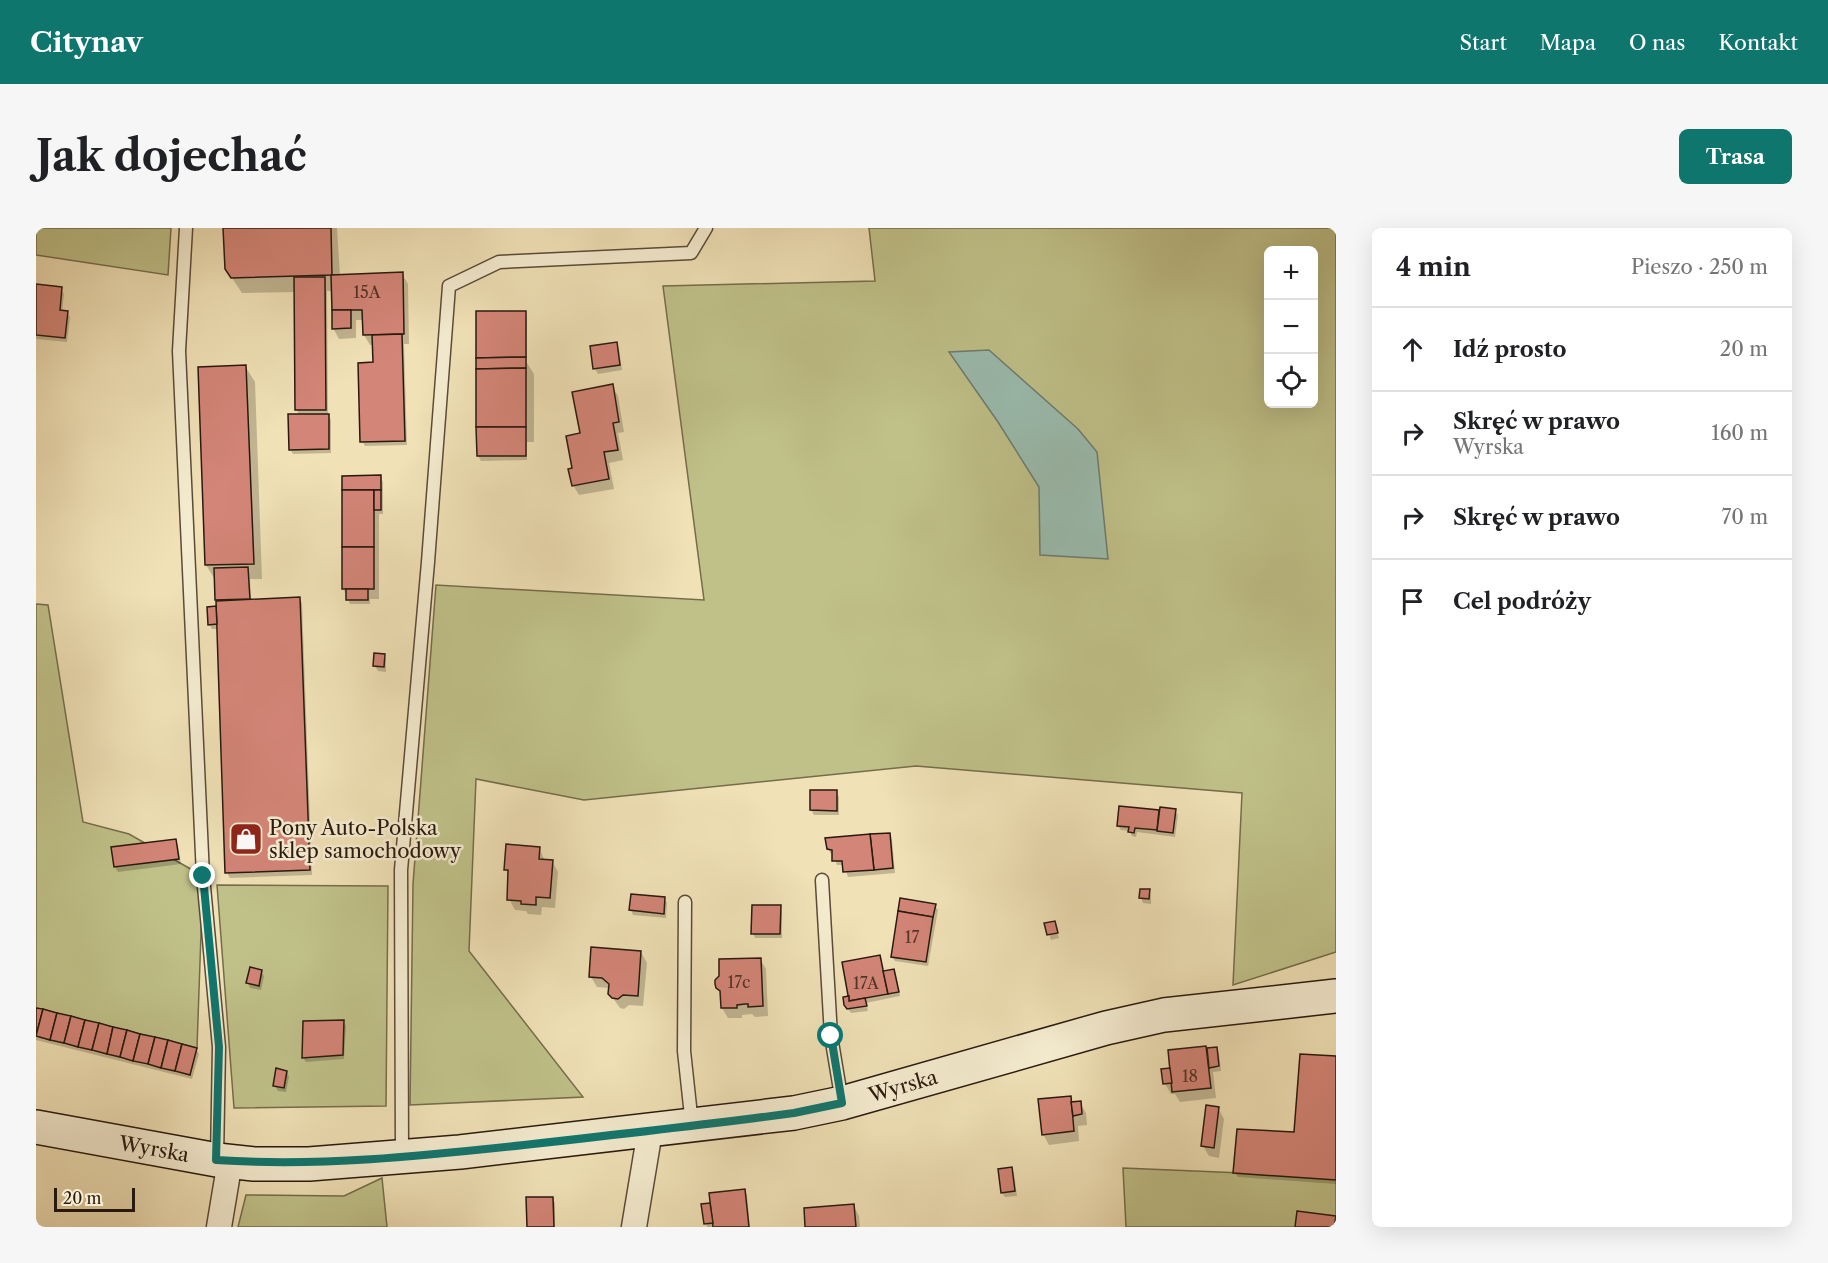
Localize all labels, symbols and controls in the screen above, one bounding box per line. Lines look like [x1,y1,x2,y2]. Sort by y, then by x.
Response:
text: Citynav [30,25,143,59]
text: Start [1459,30,1507,55]
text: Mapa [1540,30,1596,55]
text: O nas [1629,30,1685,55]
text: Kontakt [1718,30,1798,55]
button: Trasa [1679,129,1792,184]
text: Jak dojechać [36,130,307,182]
map controls [1264,246,1318,408]
button: + [1264,246,1318,300]
text: 4 min [1396,251,1471,283]
text: Pieszo · 250 m [1631,255,1768,279]
house number: 15A [353,282,382,302]
button: − [1264,300,1318,354]
icon: ahead [1396,333,1429,366]
text: Idź prosto [1453,336,1567,363]
text: 20 m [1720,337,1768,361]
button: locate [1264,354,1318,408]
text: Skręć w prawo [1453,408,1620,435]
icon: right [1396,417,1429,450]
text: 160 m [1711,421,1768,445]
text: Wyrska [1453,435,1524,459]
icon: right [1396,501,1429,534]
text: Skręć w prawo [1453,504,1620,531]
text: 70 m [1722,505,1768,529]
icon: arrive [1396,585,1429,618]
text: Cel podróży [1453,588,1591,615]
place label: Pony Auto-Polska sklep samochodowy [269,816,462,863]
shop icon: Pony Auto-Polska sklep samochodowy [228,821,264,857]
route end [189,862,215,888]
house number: 17 [905,927,919,947]
house number: 17c [727,972,751,992]
house number: 17A [853,973,880,993]
route start [817,1022,843,1048]
street label: Wyrska [865,1065,941,1108]
house number: 18 [1182,1066,1198,1086]
street label: Wyrska [116,1131,191,1167]
scale bar [54,1185,135,1212]
text: 20 m [63,1188,102,1208]

